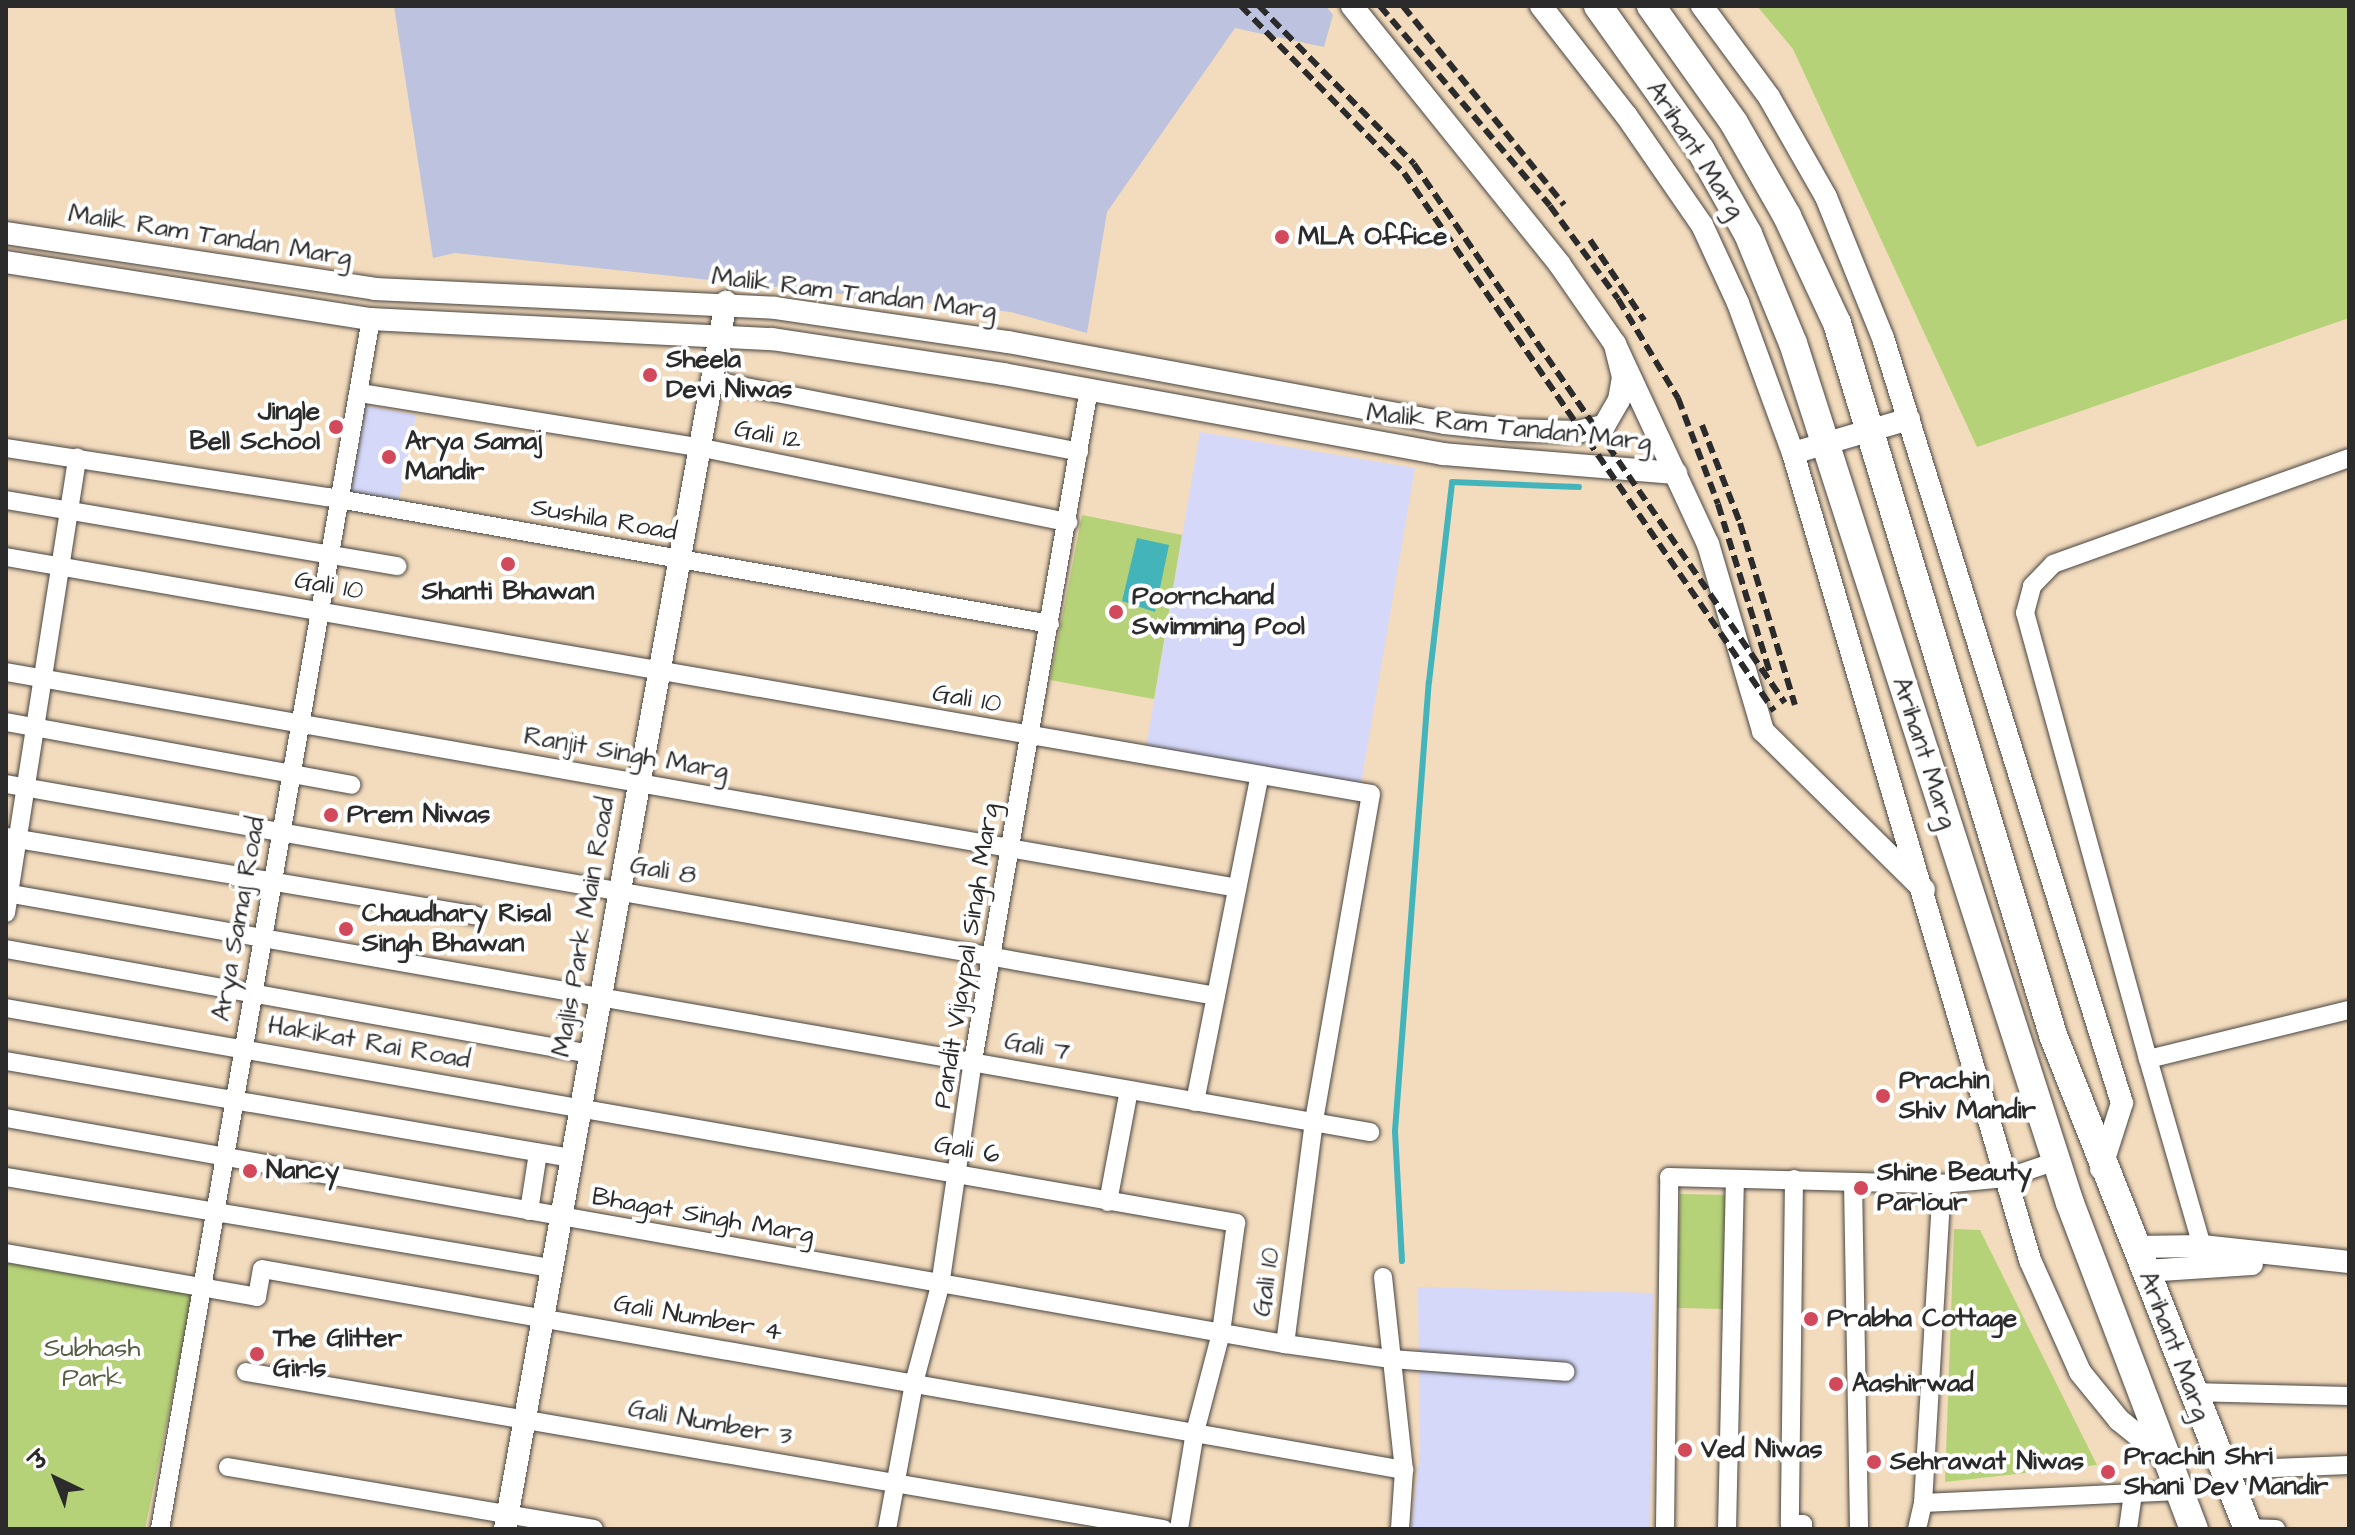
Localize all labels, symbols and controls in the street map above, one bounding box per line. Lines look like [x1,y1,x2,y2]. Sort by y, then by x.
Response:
street label: Arihant Marg [1639,75,1751,225]
street label: Malik Ram Tandan Marg [66,198,354,274]
place label: MLA Office [1298,221,1447,253]
marker: MLA Office [1273,228,1291,246]
street label: Malik Ram Tandan Marg [710,261,998,327]
place label: Sheela Devi Niwas [666,344,792,406]
marker: Sheela Devi Niwas [641,366,659,384]
place label: Jingle Bell School [189,396,320,458]
street label: Malik Ram Tandan Marg [1365,398,1653,458]
street label: Gali 12 [732,413,804,457]
marker: Jingle Bell School [327,418,345,436]
place label: Arya Samaj Mandir [405,426,542,488]
marker: Arya Samaj Mandir [380,448,398,466]
street label: Sushila Road [529,492,679,548]
marker: Shanti Bhawan [499,555,517,573]
street label: Gali 10 [292,565,366,607]
place label: Shanti Bhawan [422,576,594,608]
place label: Poornchand Swimming Pool [1132,581,1305,642]
marker: Poornchand Swimming Pool [1107,603,1125,621]
street label: Arihant Marg [1885,673,1963,833]
street label: Gali 10 [930,678,1004,720]
street label: Ranjit Singh Marg [521,721,731,787]
street label: Majlis Park Main Road [546,795,622,1059]
place label: Prem Niwas [347,799,490,831]
street label: Pandit Vijaypal Singh Marg [927,801,1007,1111]
marker: Prem Niwas [322,806,340,824]
street label: Arya Samaj Road [206,814,272,1024]
street label: Gali 8 [628,850,698,892]
place label: Chaudhary Risal Singh Bhawan [362,898,551,960]
marker: Chaudhary Risal Singh Bhawan [337,920,355,938]
street label: Hakikat Rai Road [265,1010,473,1076]
street label: Gali 7 [1002,1026,1072,1068]
place label: Prachin Shiv Mandir [1899,1065,2036,1126]
marker: Prachin Shiv Mandir [1874,1087,1892,1105]
street label: Gali 6 [932,1129,1002,1171]
place label: Nancy [266,1155,339,1187]
place label: Shine Beauty Parlour [1877,1157,2032,1218]
marker: Nancy [241,1162,259,1180]
marker: Shine Beauty Parlour [1852,1179,1870,1197]
street label: Bhagat Singh Marg [590,1181,816,1251]
street label: Gali 10 [1247,1245,1287,1319]
street label: Arihant Marg [2131,1267,2217,1425]
street label: Gali Number 4 [611,1288,785,1348]
place label: Prabha Cottage [1827,1303,2017,1335]
marker: Prabha Cottage [1802,1310,1820,1328]
place label: The Glitter Girls [273,1323,402,1384]
park label: Subhash Park [44,1333,140,1394]
marker: The Glitter Girls [248,1345,266,1363]
place label: Aashirwad [1852,1368,1974,1400]
marker: Aashirwad [1827,1375,1845,1393]
street label: Gali Number 3 [626,1393,794,1453]
place label: Ved Niwas [1701,1434,1823,1466]
north arrow [16,1439,96,1519]
marker: Ved Niwas [1676,1441,1694,1459]
place label: Prachin Shri Shani Dev Mandir [2124,1441,2328,1502]
text: उ [23,1445,55,1477]
place label: Sehrawat Niwas [1890,1446,2084,1478]
marker: Sehrawat Niwas [1865,1453,1883,1471]
marker: Prachin Shri Shani Dev Mandir [2099,1463,2117,1481]

